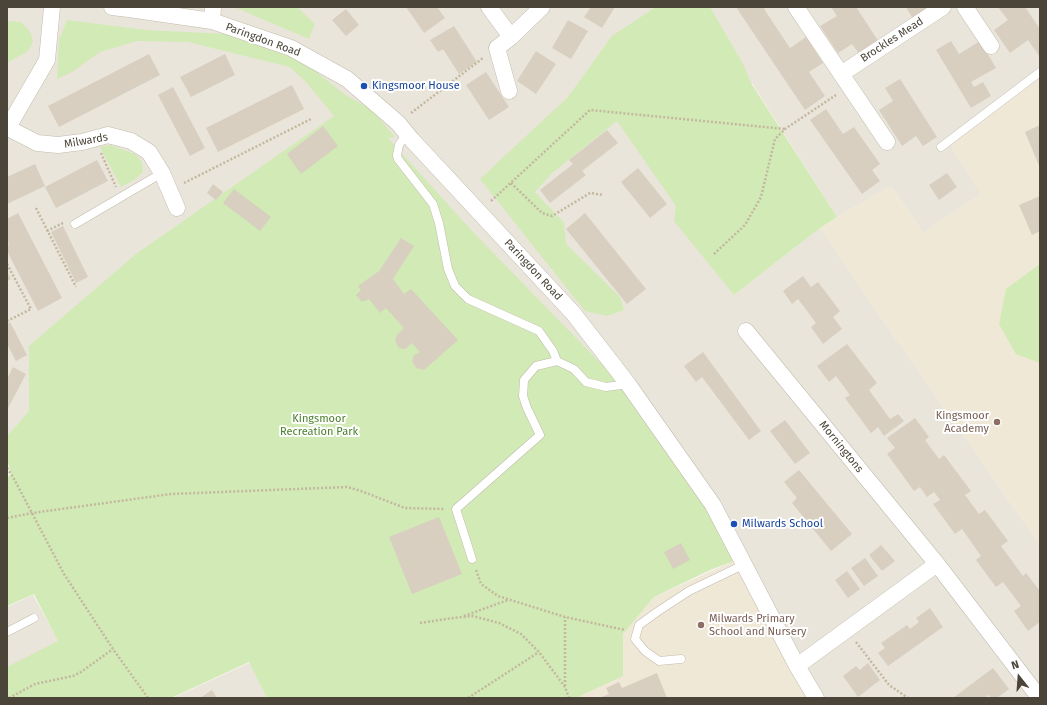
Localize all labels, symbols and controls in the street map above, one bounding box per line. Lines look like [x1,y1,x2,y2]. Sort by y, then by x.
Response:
street label: Brockles Mead [858,15,926,65]
street label: Paringdon Road [224,20,302,60]
place label: Kingsmoor House [372,79,460,93]
marker: Kingsmoor House [359,81,369,91]
street label: Milwards [63,131,109,151]
street label: Paringdon Road [501,237,565,303]
place label: Kingsmoor Academy [936,409,989,435]
park label: Kingsmoor Recreation Park [280,412,358,438]
marker: Kingsmoor Academy [992,417,1002,427]
street label: Morningtons [816,418,866,476]
place label: Milwards School [742,517,823,531]
marker: Milwards School [729,519,739,529]
place label: Milwards Primary School and Nursery [709,612,806,638]
marker: Milwards Primary School and Nursery [696,620,706,630]
north arrow [999,657,1039,697]
text: N [1010,658,1021,672]

